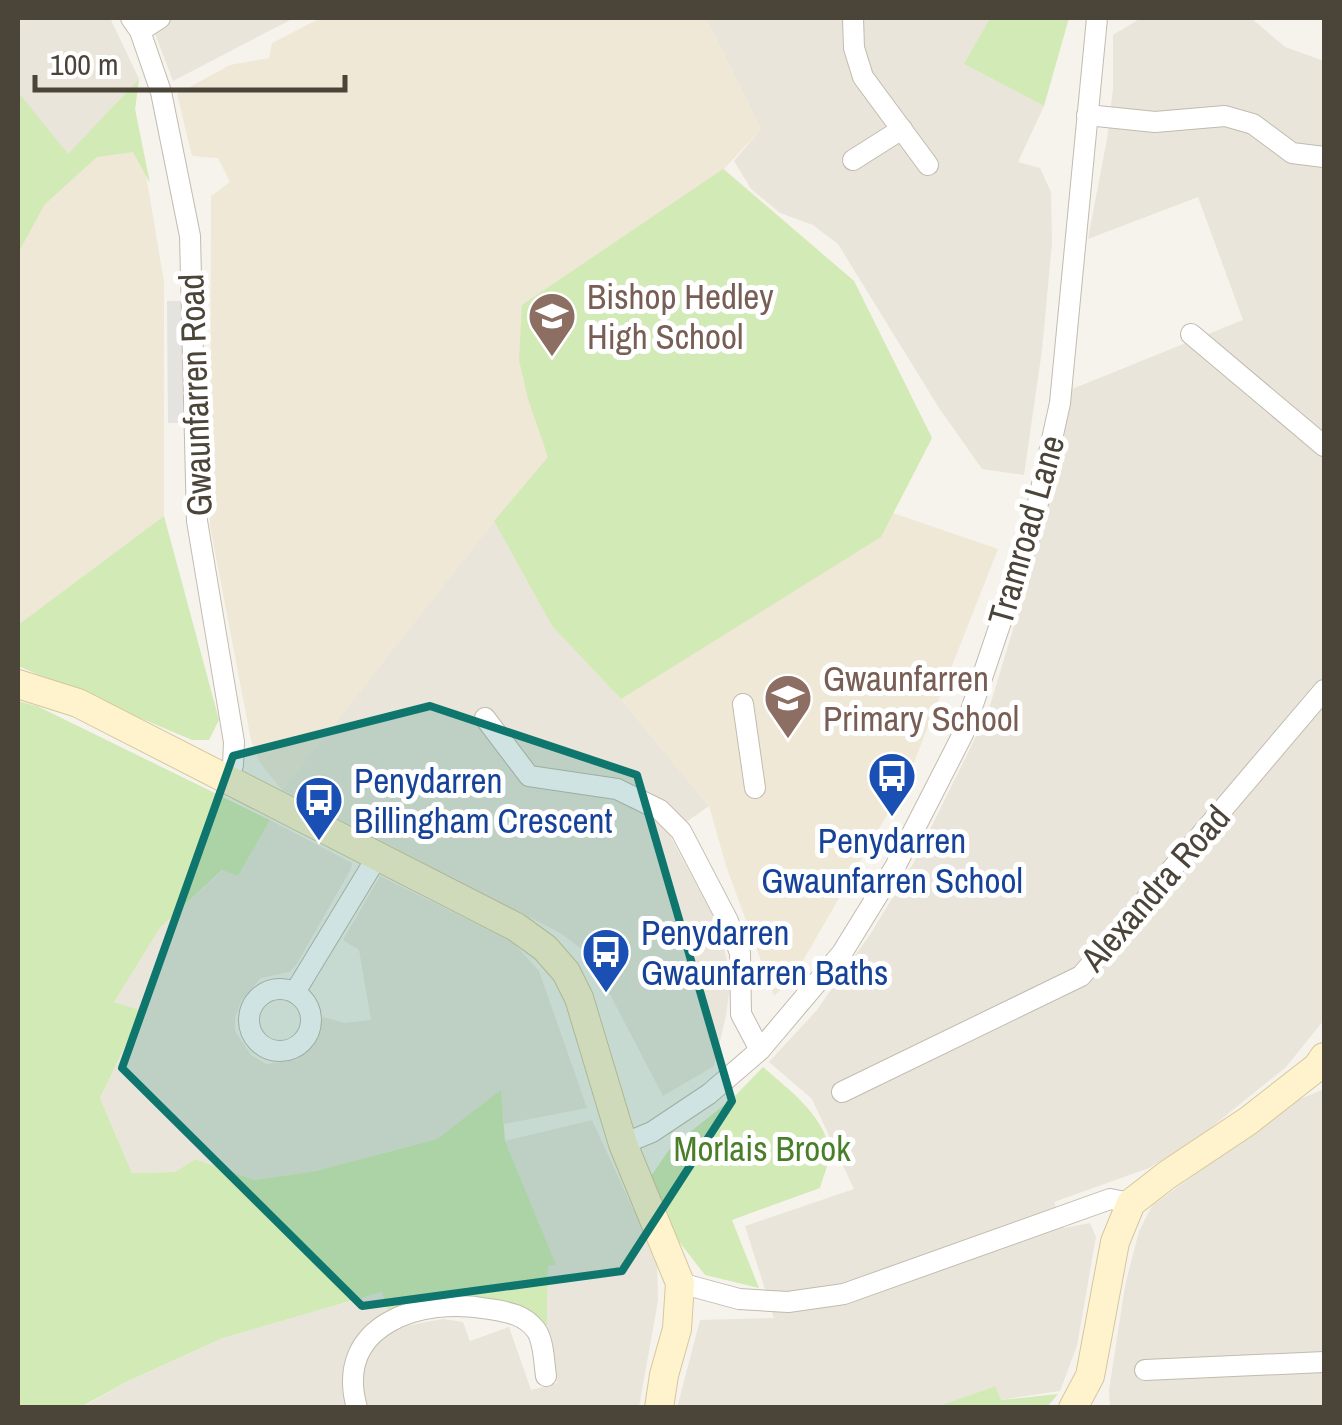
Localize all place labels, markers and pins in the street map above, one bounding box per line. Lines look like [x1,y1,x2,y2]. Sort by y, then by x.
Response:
place label: Bishop Hedley High School [587,273,774,360]
school or university icon: Bishop Hedley High School [526,290,578,358]
place label: Gwaunfarren Primary School [823,655,1019,742]
school or university icon: Gwaunfarren Primary School [762,672,814,740]
bus stop icon: Penydarren Gwaunfarren School [866,750,918,818]
place label: Penydarren Billingham Crescent [354,757,612,844]
bus stop icon: Penydarren Billingham Crescent [293,774,345,842]
place label: Penydarren Gwaunfarren School [761,817,1023,904]
place label: Penydarren Gwaunfarren Baths [641,909,888,996]
bus stop icon: Penydarren Gwaunfarren Baths [580,926,632,994]

